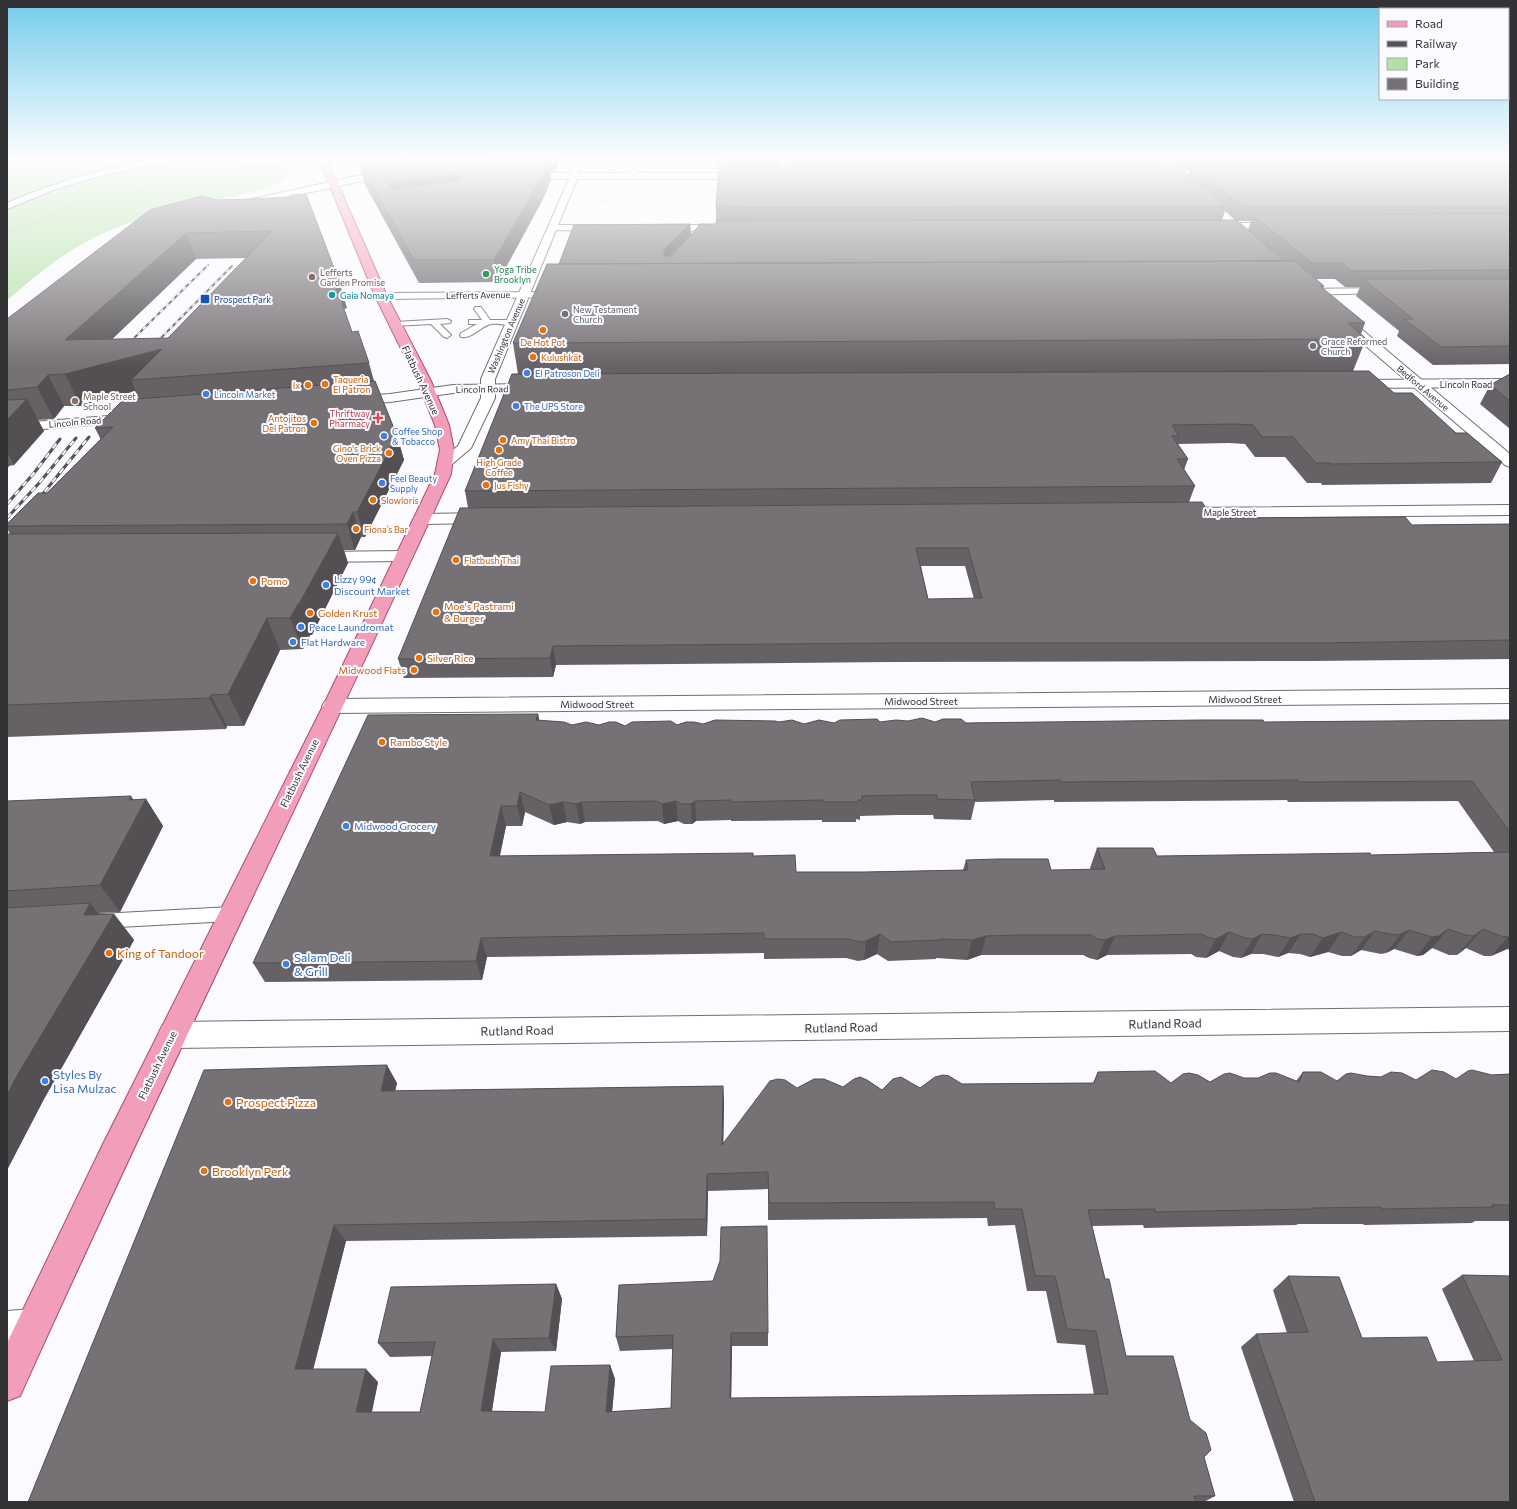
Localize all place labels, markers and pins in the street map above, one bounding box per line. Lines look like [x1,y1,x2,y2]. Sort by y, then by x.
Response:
place label: Yoga Tribe Brooklyn [494,264,537,285]
place label: Lefferts Garden Promise [320,267,385,288]
marker: Yoga Tribe Brooklyn [481,269,491,279]
marker: Lefferts Garden Promise [307,272,317,282]
marker: Gaia Nomaya [327,290,337,300]
place label: Gaia Nomaya [340,290,394,301]
marker: Prospect Park [199,293,211,305]
place label: Prospect Park [214,294,271,305]
place label: New Testament Church [573,304,637,325]
marker: New Testament Church [560,309,570,319]
marker: De Hot Pot [538,325,548,335]
place label: Grace Reformed Church [1321,336,1387,357]
place label: De Hot Pot [520,337,566,348]
marker: Grace Reformed Church [1308,341,1318,351]
marker: Kulushkät [528,352,538,362]
place label: Kulushkät [541,352,582,363]
marker: El Patroson Deli [522,368,532,378]
place label: El Patroson Deli [535,368,599,379]
place label: Taqueria El Patron [333,374,370,395]
marker: Taqueria El Patron [320,379,330,389]
place label: Ix [293,380,300,391]
marker: Ix [303,380,313,390]
marker: Lincoln Market [201,389,211,399]
place label: Lincoln Market [214,389,276,400]
place label: Maple Street School [83,391,136,412]
marker: Maple Street School [70,396,80,406]
marker: The UPS Store [511,401,521,411]
place label: The UPS Store [524,401,583,412]
place label: Thriftway Pharmacy [329,408,370,429]
place label: Antojitos Del Patron [263,413,306,434]
marker: Thriftway Pharmacy [373,413,383,423]
marker: Antojitos Del Patron [309,418,319,428]
place label: Coffee Shop & Tobacco [392,426,443,447]
marker: Coffee Shop & Tobacco [379,431,389,441]
marker: Amy Thai Bistro [498,435,508,445]
place label: Amy Thai Bistro [511,435,576,446]
place label: Gino's Brick Oven Pizza [333,443,381,464]
marker: High Grade Coffee [494,445,504,455]
marker: Gino's Brick Oven Pizza [384,448,394,458]
place label: High Grade Coffee [476,457,522,478]
place label: Feel Beauty Supply [390,473,437,494]
marker: Feel Beauty Supply [377,478,387,488]
marker: Jus Fishy [481,480,491,490]
place label: Jus Fishy [494,480,529,491]
marker: Slowloris [368,495,378,505]
place label: Slowloris [381,495,419,506]
marker: Fiona’s Bar [351,524,361,534]
place label: Fiona’s Bar [364,524,409,535]
marker: Flatbush Thai [451,555,461,565]
place label: Flatbush Thai [464,555,519,566]
place label: Lizzy 99¢ Discount Market [334,573,410,597]
place label: Pomo [261,575,288,587]
marker: Pomo [248,576,258,586]
marker: Lizzy 99¢ Discount Market [321,580,331,590]
place label: Moe's Pastrami & Burger [444,600,514,624]
place label: Golden Krust [318,607,377,619]
marker: Moe's Pastrami & Burger [431,607,441,617]
marker: Golden Krust [305,608,315,618]
place label: Peace Laundromat [309,621,394,633]
marker: Peace Laundromat [296,622,306,632]
place label: Flat Hardware [301,636,365,648]
marker: Flat Hardware [288,637,298,647]
place label: Silver Rice [427,652,474,664]
marker: Silver Rice [414,653,424,663]
place label: Midwood Flats [338,664,406,676]
marker: Midwood Flats [409,665,419,675]
place label: Rambo Style [390,736,447,748]
marker: Rambo Style [377,737,387,747]
place label: Midwood Grocery [354,820,436,832]
marker: Midwood Grocery [341,821,351,831]
place label: King of Tandoor [117,946,204,960]
marker: King of Tandoor [104,948,114,958]
place label: Salam Deli & Grill [294,950,351,978]
marker: Salam Deli & Grill [281,959,291,969]
place label: Styles By Lisa Mulzac [53,1067,116,1095]
marker: Styles By Lisa Mulzac [40,1076,50,1086]
place label: Prospect Pizza [236,1095,316,1109]
marker: Prospect Pizza [223,1097,233,1107]
place label: Brooklyn Perk [212,1164,289,1178]
marker: Brooklyn Perk [199,1166,209,1176]

